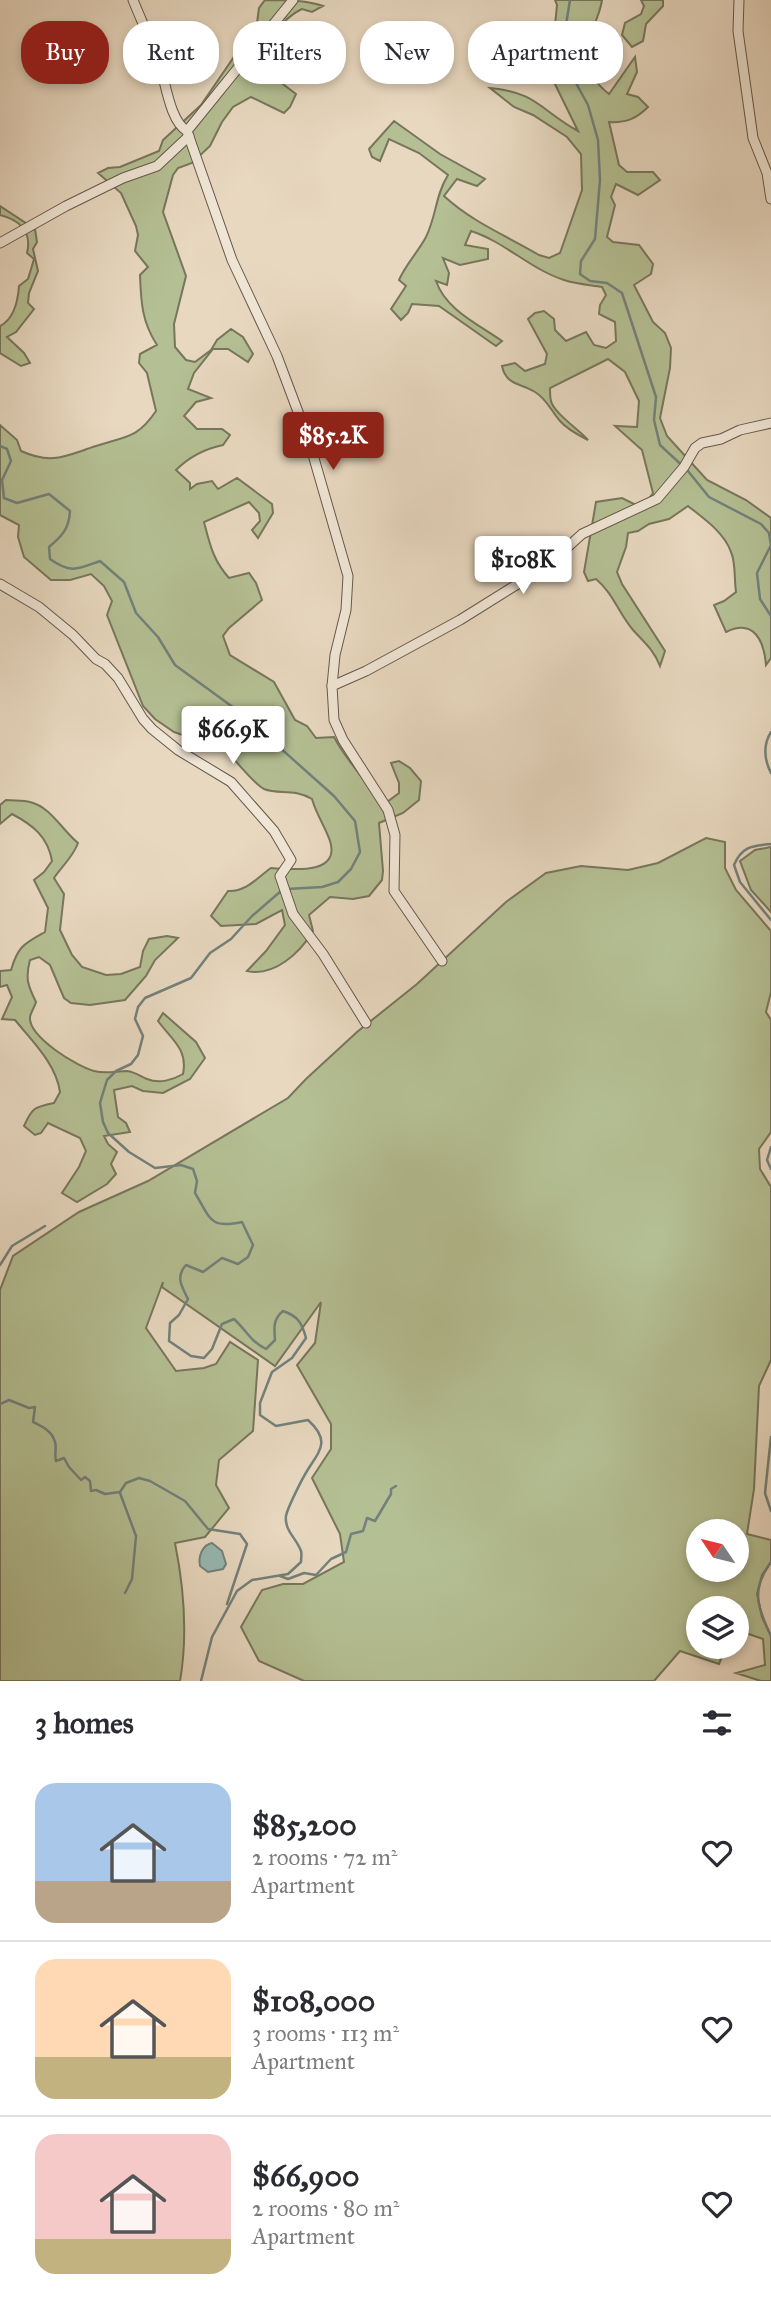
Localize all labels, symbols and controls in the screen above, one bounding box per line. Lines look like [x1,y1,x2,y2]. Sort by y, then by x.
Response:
chip: Buy [21,21,109,84]
chip: Rent [123,21,219,84]
chip: Filters [233,21,346,84]
chip: New [360,21,454,84]
chip: Apartment [468,21,623,84]
pin: $85.2K [276,412,390,472]
text: $85.2K [299,421,367,449]
pin: $108K [474,536,572,596]
text: $108K [491,545,555,573]
pin: $66.9K [176,706,290,766]
text: $66.9K [198,715,268,743]
north arrow [686,1519,749,1582]
map controls [686,1519,749,1659]
button: layers [686,1596,749,1659]
icon: filters [698,1704,736,1742]
text: 3 homes [35,1705,134,1741]
text: $85,200 [252,1807,357,1843]
icon: home [91,1811,175,1895]
icon: heart [698,1834,736,1872]
text: 2 rooms · 72 m² [252,1843,397,1871]
text: Apartment [252,1871,355,1899]
text: $108,000 [252,1983,375,2019]
icon: home [91,1987,175,2071]
icon: heart [698,2010,736,2048]
text: 3 rooms · 113 m² [252,2019,399,2047]
text: Apartment [252,2047,355,2075]
text: $66,900 [252,2158,359,2194]
icon: home [91,2162,175,2246]
icon: heart [698,2185,736,2223]
text: 2 rooms · 80 m² [252,2194,399,2222]
text: Apartment [252,2222,355,2250]

